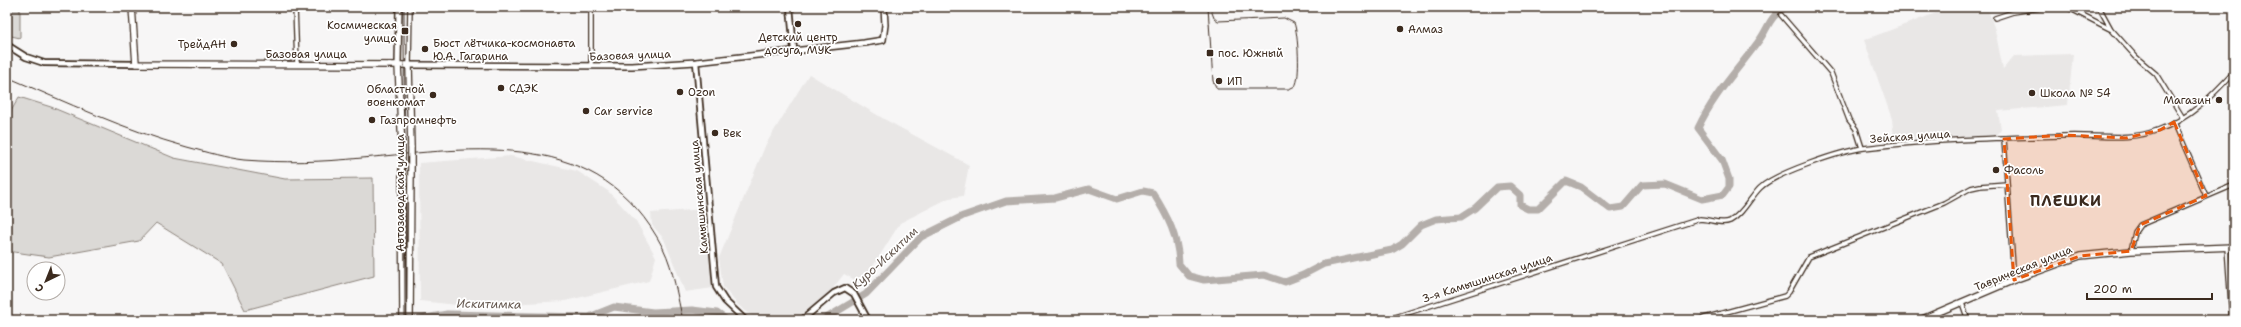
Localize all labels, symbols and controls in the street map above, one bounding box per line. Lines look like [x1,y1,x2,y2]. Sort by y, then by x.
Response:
place label: Космическая улица [327,18,397,46]
marker: Детский центр досуга, МУК [793,19,803,29]
place label: Алмаз [1408,22,1443,37]
marker: Алмаз [1395,24,1405,34]
marker: Космическая улица [400,26,410,36]
place label: Детский центр досуга, МУК [758,30,838,58]
place label: Бюст лётчика-космонавта Ю.А. Гагарина [433,36,575,64]
place label: ТрейдАН [178,37,226,52]
marker: ТрейдАН [229,39,239,49]
marker: Бюст лётчика-космонавта Ю.А. Гагарина [420,44,430,54]
place label: пос. Южный [1218,46,1283,61]
street label: Базовая улица [265,47,347,62]
street label: Базовая улица [589,47,671,64]
marker: пос. Южный [1205,48,1215,58]
place label: ИП [1227,74,1242,89]
marker: ИП [1214,76,1224,86]
place label: СДЭК [509,81,538,96]
place label: Областной военкомат [366,82,425,110]
marker: СДЭК [496,83,506,93]
place label: Ozon [688,85,716,100]
place label: Школа № 54 [2040,86,2111,101]
marker: Ozon [675,87,685,97]
marker: Школа № 54 [2027,88,2037,98]
marker: Областной военкомат [428,90,438,100]
place label: Магазин [2163,93,2211,108]
marker: Магазин [2214,95,2224,105]
place label: Car service [594,104,653,119]
marker: Car service [581,106,591,116]
place label: Газпромнефть [380,113,457,128]
marker: Газпромнефть [367,115,377,125]
place label: Век [723,126,742,141]
street label: Зейская улица [1869,126,1951,147]
marker: Век [710,128,720,138]
street label: Автозаводская улица [393,134,408,252]
street label: Камышинская улица [687,139,712,255]
place label: Фасоль [2004,163,2044,178]
marker: Фасоль [1991,165,2001,175]
district label: ПЛЕШКИ [2030,191,2102,211]
water label: Куро-Искитим [849,223,921,293]
street label: Таврическая улица [1972,242,2074,295]
street label: 3-я Камышинская улица [1420,250,1554,307]
north arrow [26,261,66,301]
scale bar [2087,275,2212,301]
text: С [32,280,47,296]
text: 200 m [2093,281,2132,297]
water label: Искитимка [456,295,522,313]

